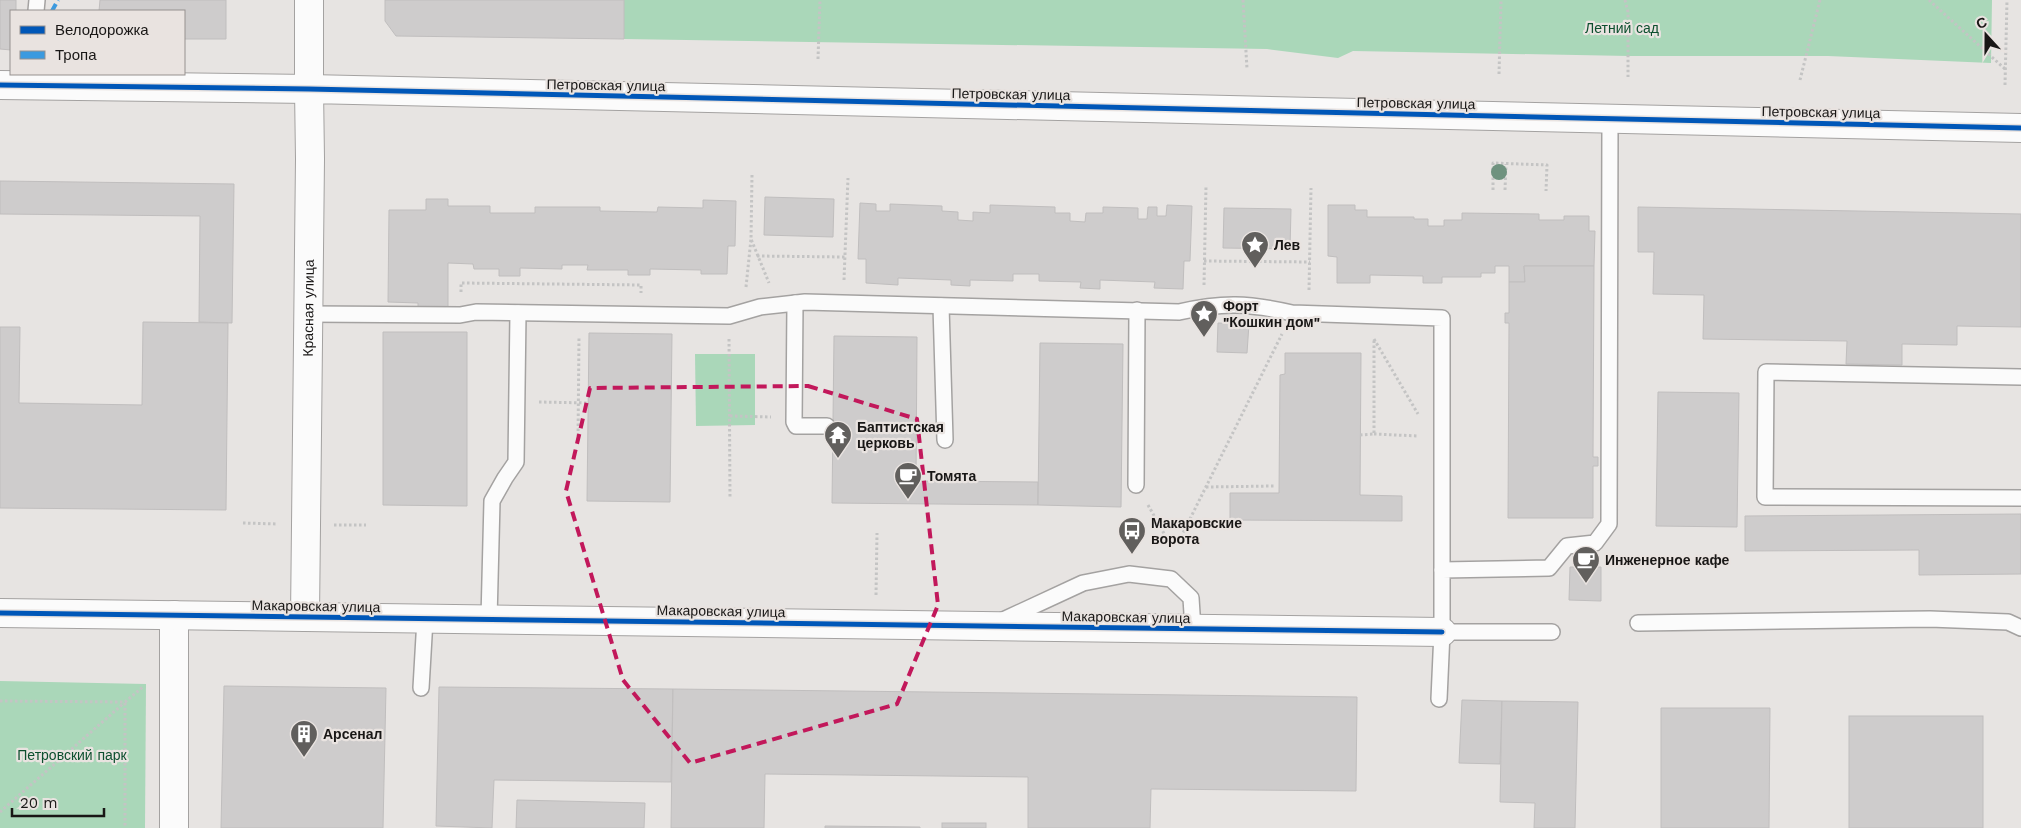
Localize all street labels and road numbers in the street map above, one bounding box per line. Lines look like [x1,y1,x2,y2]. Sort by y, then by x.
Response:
street label: Петровская улица [547,76,666,94]
street label: Петровская улица [952,85,1071,103]
street label: Петровская улица [1357,94,1476,112]
street label: Петровская улица [1762,103,1881,121]
street label: Красная улица [300,259,317,357]
street label: Макаровская улица [251,597,381,615]
street label: Макаровская улица [656,602,786,620]
street label: Макаровская улица [1061,608,1191,626]

